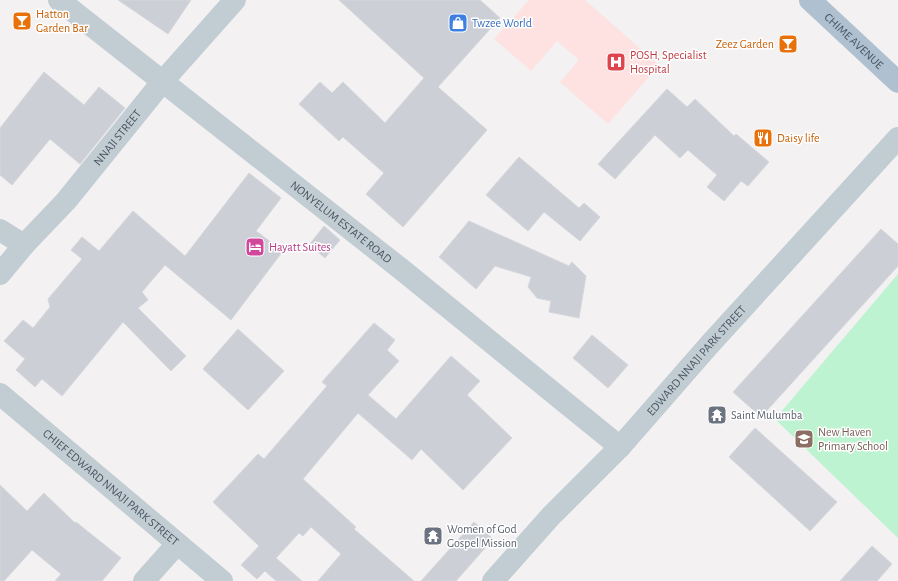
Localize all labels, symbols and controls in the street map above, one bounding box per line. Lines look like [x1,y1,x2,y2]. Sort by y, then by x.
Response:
place label: Hatton Garden Bar [36,8,88,34]
bar icon: Hatton Garden Bar [11,10,33,32]
street label: CHIME AVENUE [822,11,886,71]
shop icon: Twzee World [447,12,469,34]
place label: Twzee World [472,17,532,29]
bar icon: Zeez Garden [777,33,799,55]
place label: Zeez Garden [716,38,774,50]
place label: POSH, Specialist Hospital [630,49,707,75]
hospital icon: POSH, Specialist Hospital [605,51,627,73]
street label: NNAJI STREET [91,107,143,168]
restaurant icon: Daisy life [752,127,774,149]
place label: Daisy life [777,132,820,145]
street label: NONYELUM ESTATE ROAD [288,179,394,265]
hotel icon: Hayatt Suites [244,236,266,258]
place label: Hayatt Suites [269,241,331,254]
street label: EDWARD NNAJI PARK STREET [644,303,748,418]
temple icon: Saint Mulumba [706,404,728,426]
place label: Saint Mulumba [731,409,803,421]
place label: New Haven Primary School [818,426,888,453]
street label: CHIEF EDWARD NNAJI PARK STREET [41,427,181,548]
school or university icon: New Haven Primary School [793,428,815,450]
place label: Women of God Gospel Mission [447,523,517,549]
temple icon: Women of God Gospel Mission [422,525,444,547]

